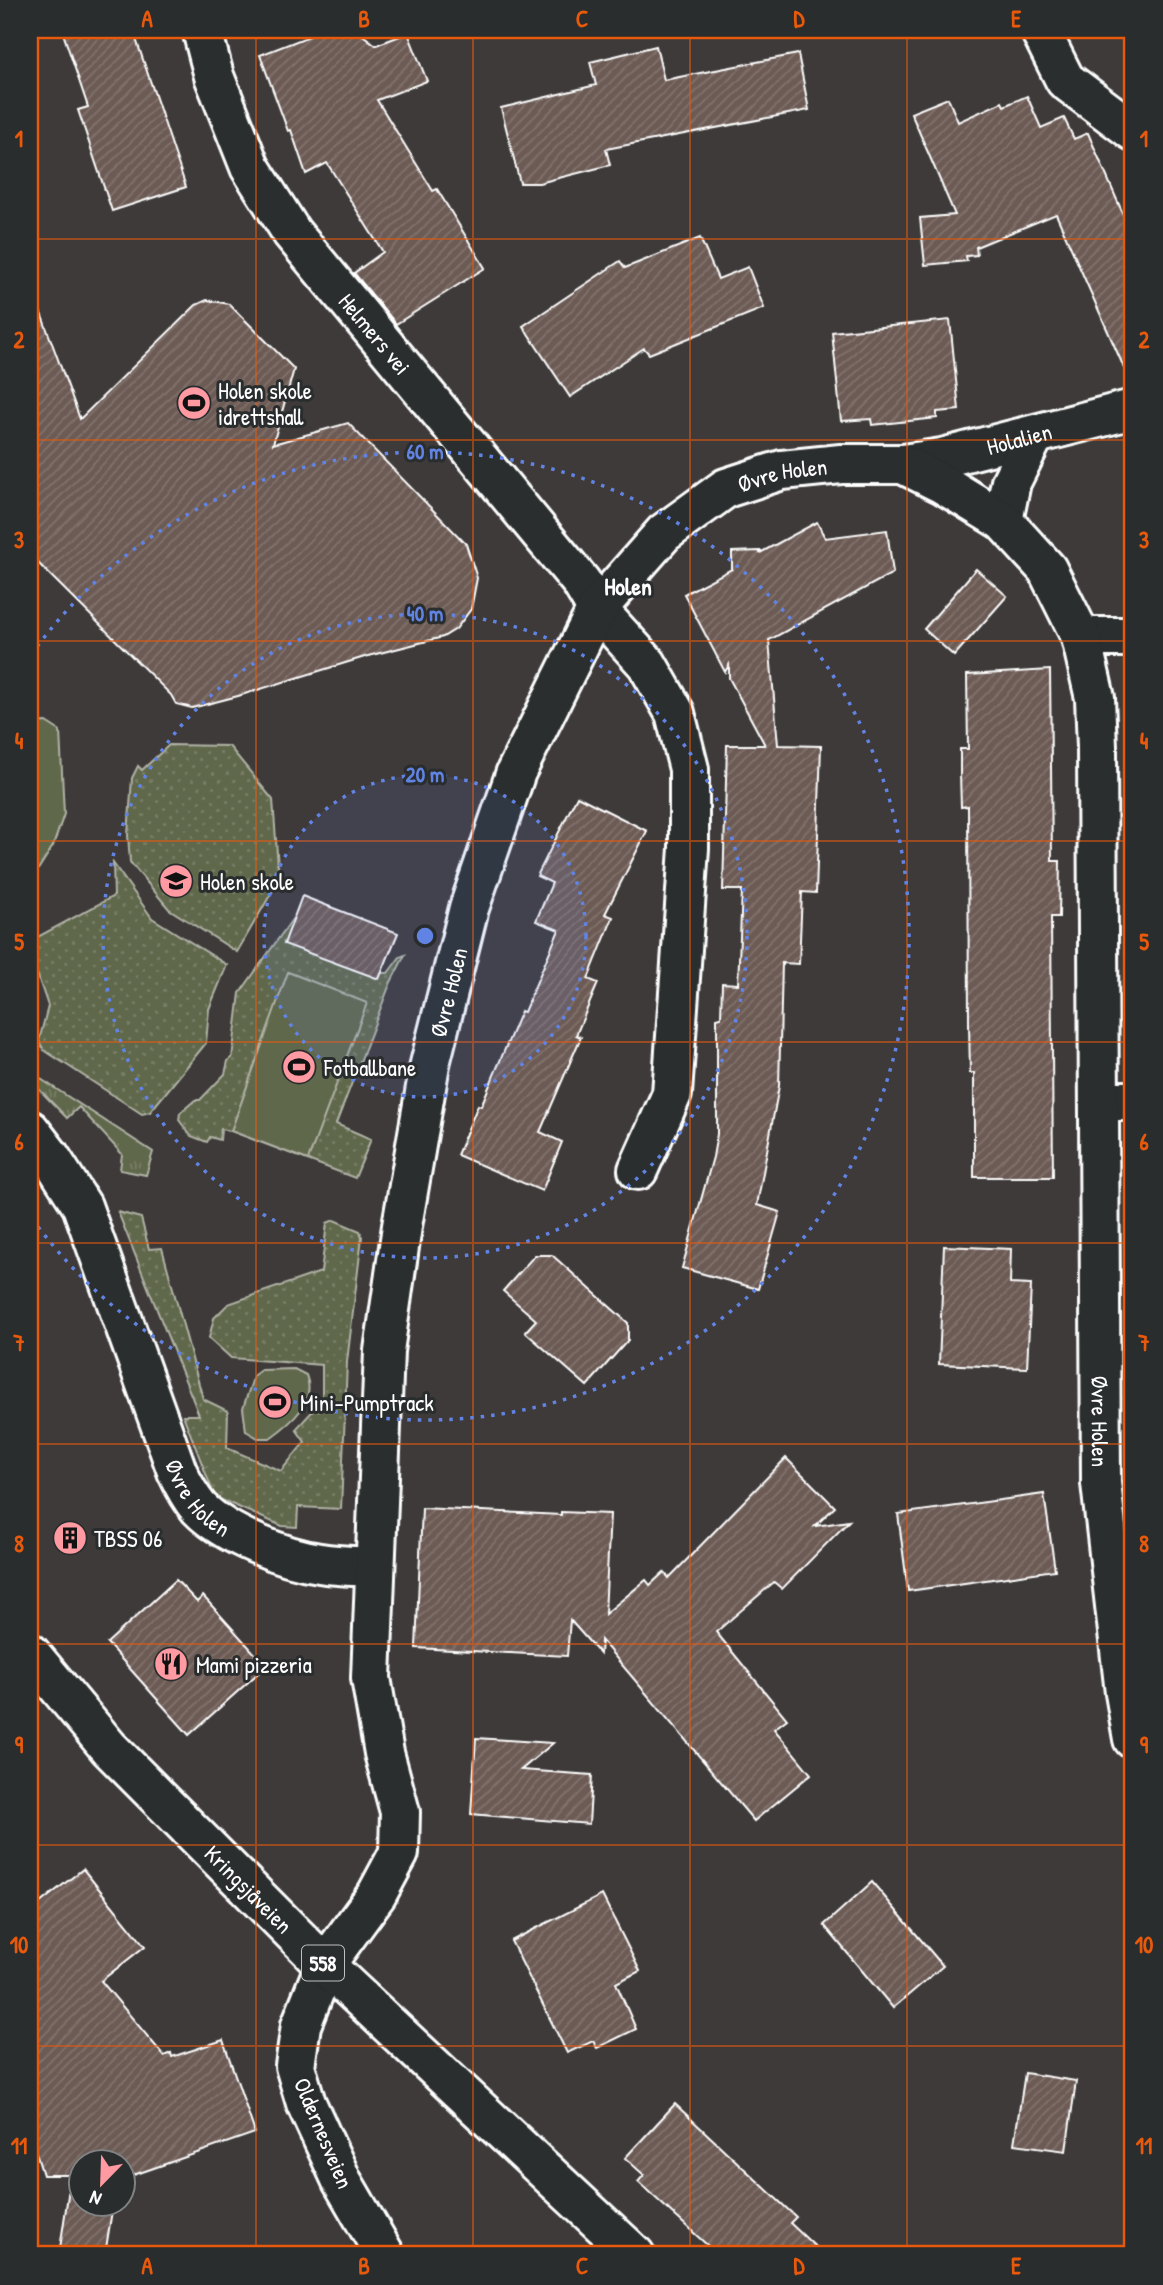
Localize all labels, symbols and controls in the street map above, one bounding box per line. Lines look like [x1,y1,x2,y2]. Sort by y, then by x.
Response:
text: A [141,3,153,34]
text: B [358,3,370,34]
text: C [576,3,588,34]
text: D [794,3,806,34]
text: E [1011,3,1022,34]
text: 1 [15,123,23,154]
text: 1 [1140,123,1148,154]
street label: Helmers vei [332,286,418,381]
text: 2 [14,324,25,355]
text: 2 [1139,324,1150,355]
place label: Holen skole idrettshall [218,375,312,432]
sports icon: Holen skole idrettshall [175,384,213,422]
street label: Holalien [983,415,1055,461]
text: 60 m [407,437,443,466]
street label: Øvre Holen [733,450,829,499]
text: 3 [14,524,24,555]
text: 3 [1139,524,1149,555]
district label: Holen [604,570,652,602]
text: 40 m [407,599,443,628]
text: 4 [15,725,24,756]
text: 4 [1140,725,1149,756]
text: 20 m [406,760,444,789]
school or university icon: Holen skole [157,862,195,900]
place label: Holen skole [200,866,294,897]
centre of rings [413,924,437,948]
text: 5 [14,926,24,957]
text: 5 [1139,926,1149,957]
street label: Øvre Holen [422,944,474,1040]
sports icon: Fotballbane [280,1048,318,1086]
place label: Fotballbane [323,1052,416,1083]
text: 6 [14,1126,24,1157]
text: 6 [1139,1126,1149,1157]
text: 7 [12,1327,25,1358]
text: 7 [1137,1327,1150,1358]
street label: Øvre Holen [1085,1376,1116,1467]
sports icon: Mini-Pumptrack [256,1383,294,1421]
place label: Mini-Pumptrack [300,1387,434,1418]
street label: Øvre Holen [159,1455,237,1543]
building icon: TBSS 06 [51,1519,89,1557]
place label: TBSS 06 [94,1523,162,1554]
text: 8 [14,1528,24,1559]
text: 8 [1139,1528,1149,1559]
restaurant icon: Mami pizzeria [152,1645,190,1683]
place label: Mami pizzeria [196,1649,312,1680]
text: 9 [15,1729,24,1760]
text: 9 [1140,1729,1149,1760]
street label: Kringsjåveien [198,1838,300,1940]
text: 10 [10,1929,28,1960]
text: 10 [1135,1929,1153,1960]
road number: 558 [302,1946,344,1980]
street label: Oldernesveien [287,2073,361,2193]
text: 11 [11,2130,27,2161]
text: 11 [1136,2130,1152,2161]
north arrow [66,2148,136,2218]
text: N [86,2185,105,2213]
text: A [141,2250,153,2281]
text: B [358,2250,370,2281]
text: C [576,2250,588,2281]
text: D [794,2250,806,2281]
text: E [1011,2250,1022,2281]

